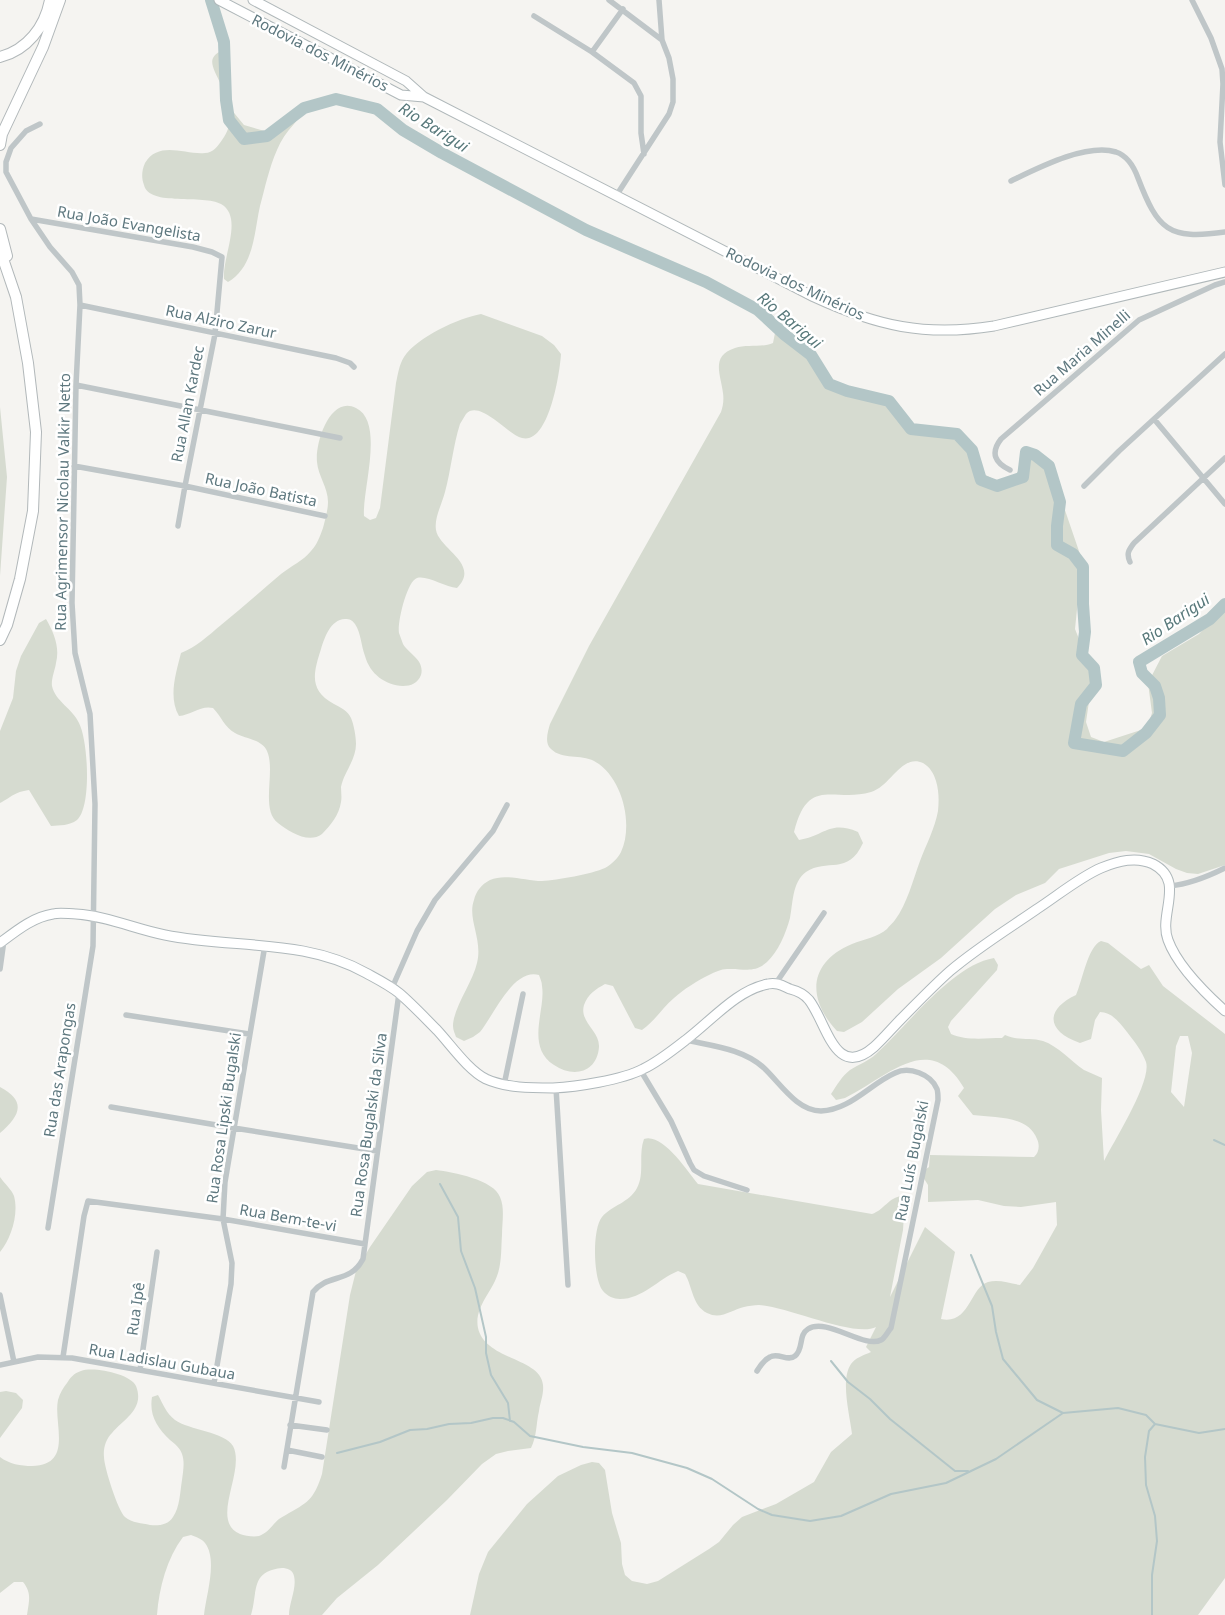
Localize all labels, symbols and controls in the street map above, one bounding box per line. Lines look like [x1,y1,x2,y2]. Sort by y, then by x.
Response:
street label: Rodovia dos Minérios [249,9,392,95]
water label: Rio Barigui [395,97,474,158]
street label: Rua João Evangelista [56,201,203,246]
street label: Rodovia dos Minérios [723,242,868,324]
water label: Rio Barigui [753,286,828,354]
street label: Rua Alziro Zarur [164,300,278,343]
street label: Rua Maria Minelli [1029,305,1134,400]
street label: Rua Allan Kardec [166,344,208,464]
street label: Rua Agrimensor Nicolau Valkir Netto [50,373,74,631]
street label: Rua João Batista [203,467,319,511]
water label: Rio Barigui [1136,588,1214,650]
street label: Rua das Arapongas [39,1001,80,1139]
street label: Rua Rosa Lipski Bugalski [201,1031,245,1205]
street label: Rua Rosa Bugalski da Silva [345,1031,391,1218]
street label: Rua Luís Bugalski [890,1099,933,1223]
street label: Rua Bem-te-vi [238,1199,338,1235]
street label: Rua Ipê [121,1281,149,1337]
street label: Rua Ladislau Gubaua [87,1338,237,1384]

